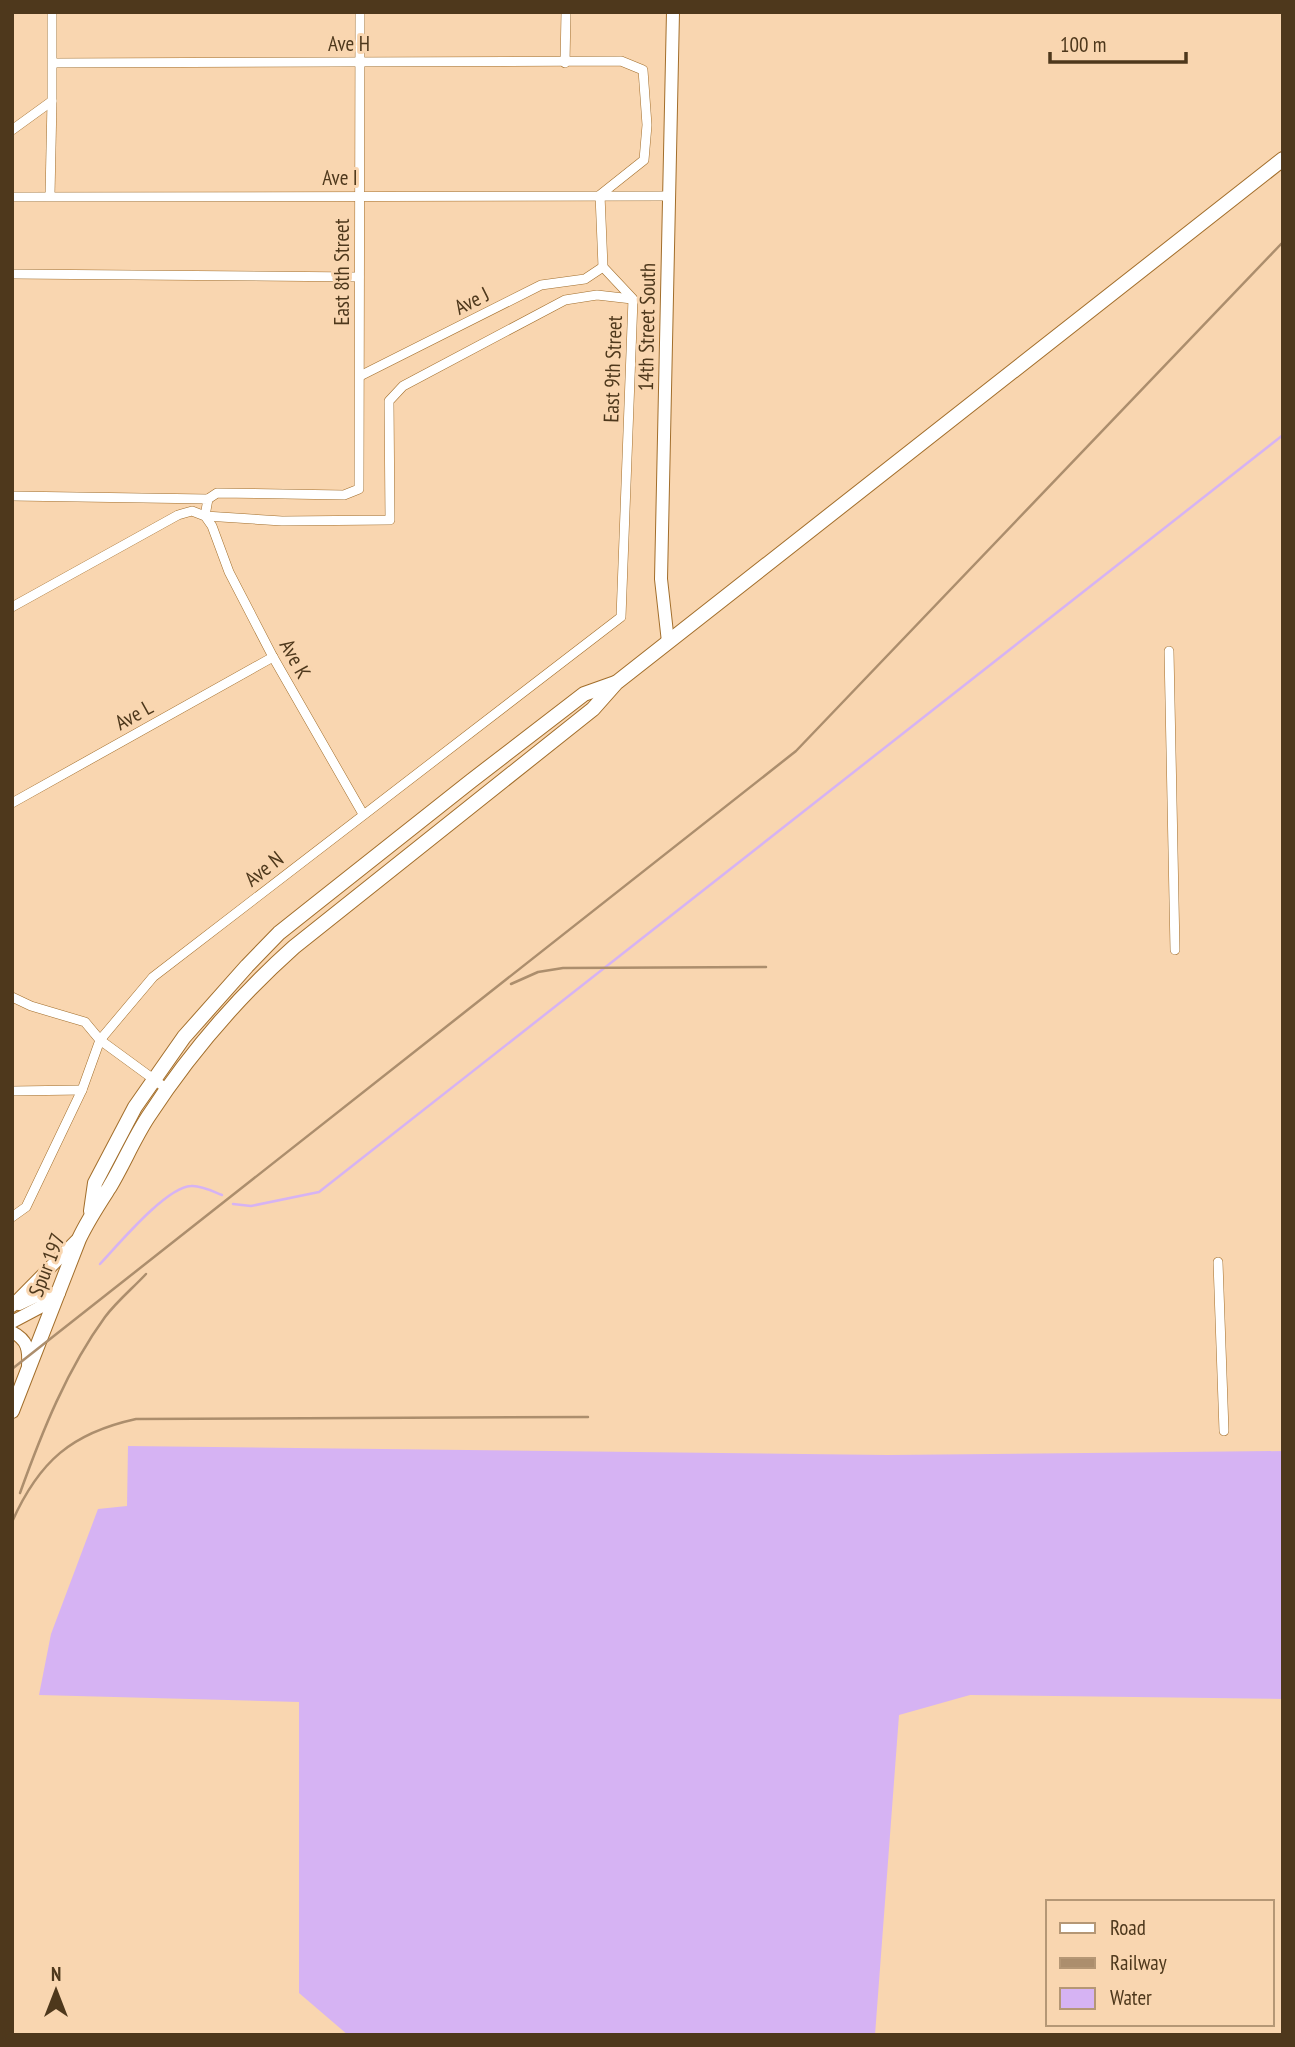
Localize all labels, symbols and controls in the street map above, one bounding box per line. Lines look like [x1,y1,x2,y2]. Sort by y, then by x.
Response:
scale bar [1050,21,1186,65]
street label: Ave H [328,30,370,57]
text: 100 m [1060,31,1106,58]
street label: Ave I [322,164,358,191]
street label: East 8th Street [328,218,355,326]
street label: 14th Street South [632,263,661,391]
street label: Ave J [450,280,494,321]
street label: East 9th Street [597,315,628,423]
street label: Ave K [274,634,317,683]
street label: Ave L [110,693,158,736]
street label: Ave N [239,845,288,892]
street label: Spur 197 [22,1229,71,1300]
legend [1046,1900,1274,2026]
text: Road [1110,1914,1146,1941]
text: Railway [1110,1949,1167,1976]
north arrow [21,1956,91,2026]
text: N [51,1962,61,1986]
text: Water [1110,1984,1152,2011]

